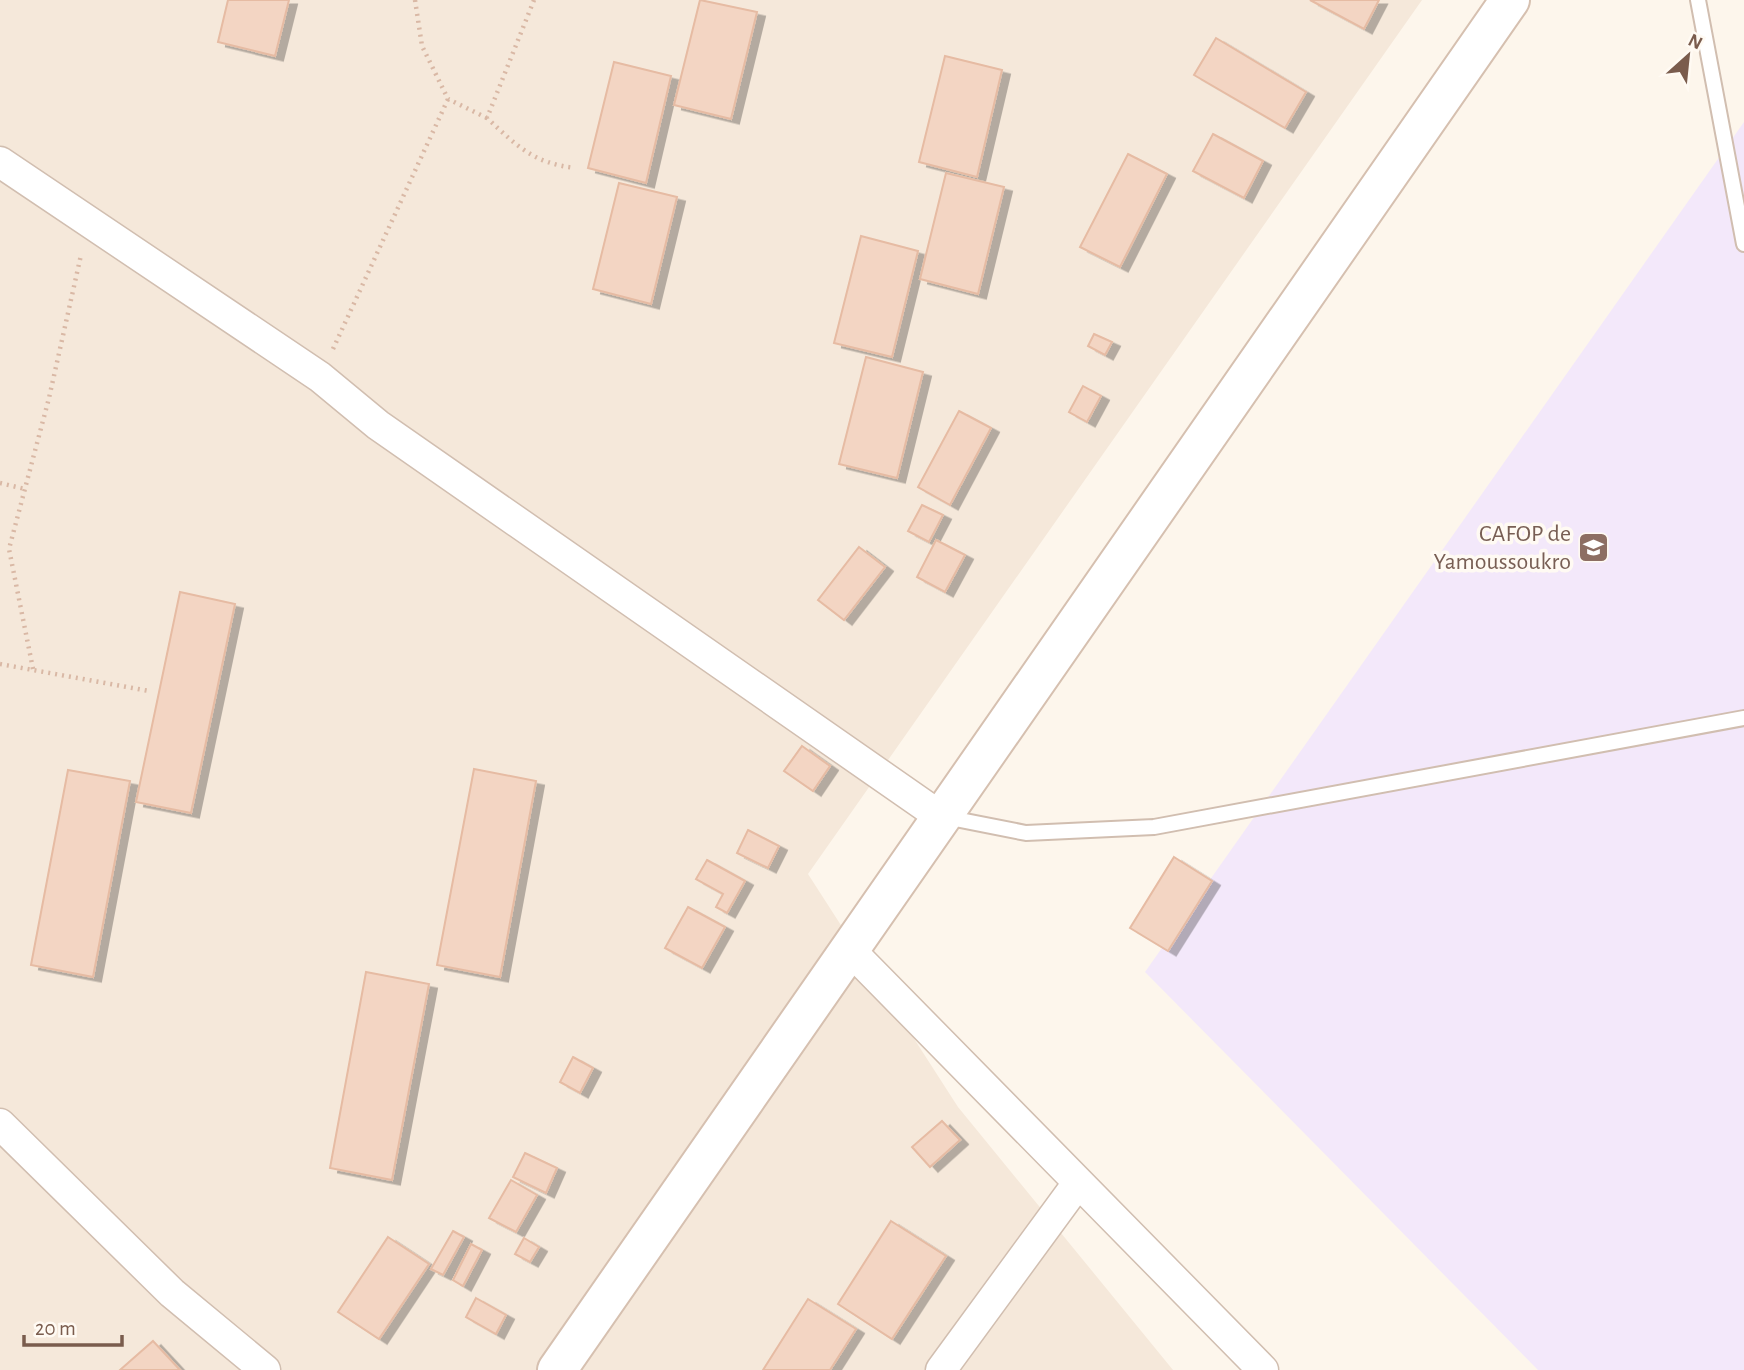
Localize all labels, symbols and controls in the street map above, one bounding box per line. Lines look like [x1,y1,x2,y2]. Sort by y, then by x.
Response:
north arrow [1653,21,1723,91]
text: N [1685,31,1705,54]
place label: CAFOP de Yamoussoukro [1434,522,1571,574]
school or university icon: CAFOP de Yamoussoukro [1577,530,1611,564]
scale bar [24,1304,122,1348]
text: 20 m [35,1318,76,1339]

